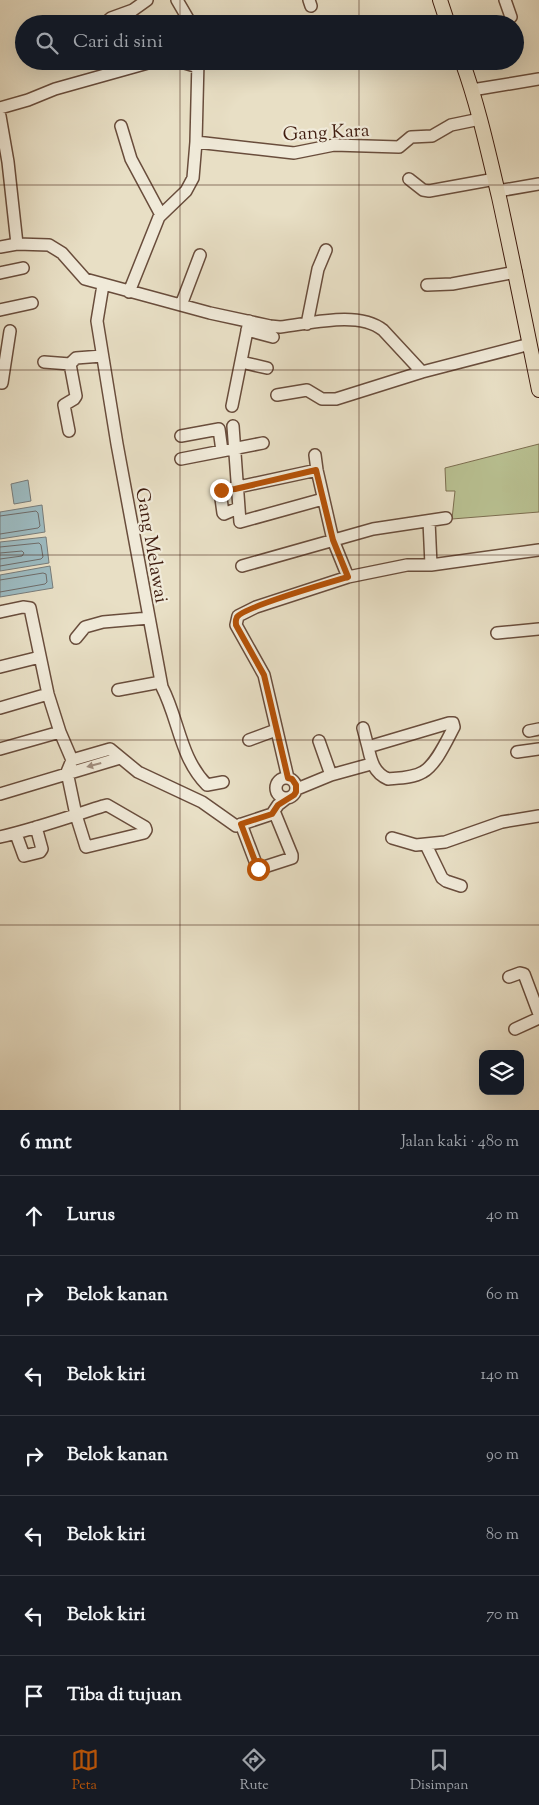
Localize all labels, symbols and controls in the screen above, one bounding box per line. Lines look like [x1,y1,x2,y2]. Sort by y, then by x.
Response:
search box [15,15,524,70]
icon: search [33,29,61,57]
text: Cari di sini [73,29,163,56]
street label: Gang Kara [282,118,370,149]
route end [210,479,233,502]
street label: Gang Melawai [127,486,174,605]
one-way arrow [86,761,101,769]
route start [247,858,270,881]
map controls [479,1050,524,1095]
button: layers [479,1050,524,1095]
text: 6 mnt [20,1128,72,1158]
text: Jalan kaki · 480 m [401,1131,519,1154]
icon: ahead [20,1202,48,1230]
text: Lurus [67,1202,115,1229]
text: 40 m [486,1204,519,1227]
icon: right [20,1282,48,1310]
text: Belok kanan [67,1282,168,1309]
text: 60 m [486,1284,519,1307]
icon: left [20,1362,48,1390]
text: Belok kiri [67,1362,146,1389]
text: 140 m [481,1364,519,1387]
icon: right [20,1442,48,1470]
text: Belok kanan [67,1442,168,1469]
text: 90 m [486,1444,519,1467]
icon: left [20,1522,48,1550]
text: Belok kiri [67,1522,146,1549]
text: 80 m [486,1524,519,1547]
icon: left [20,1602,48,1630]
text: Belok kiri [67,1602,146,1629]
text: 70 m [486,1604,519,1627]
icon: arrive [20,1682,48,1710]
text: Tiba di tujuan [67,1682,182,1709]
tab: Peta [71,1746,99,1796]
tab: Rute [240,1746,269,1796]
tab: Disimpan [410,1746,468,1796]

